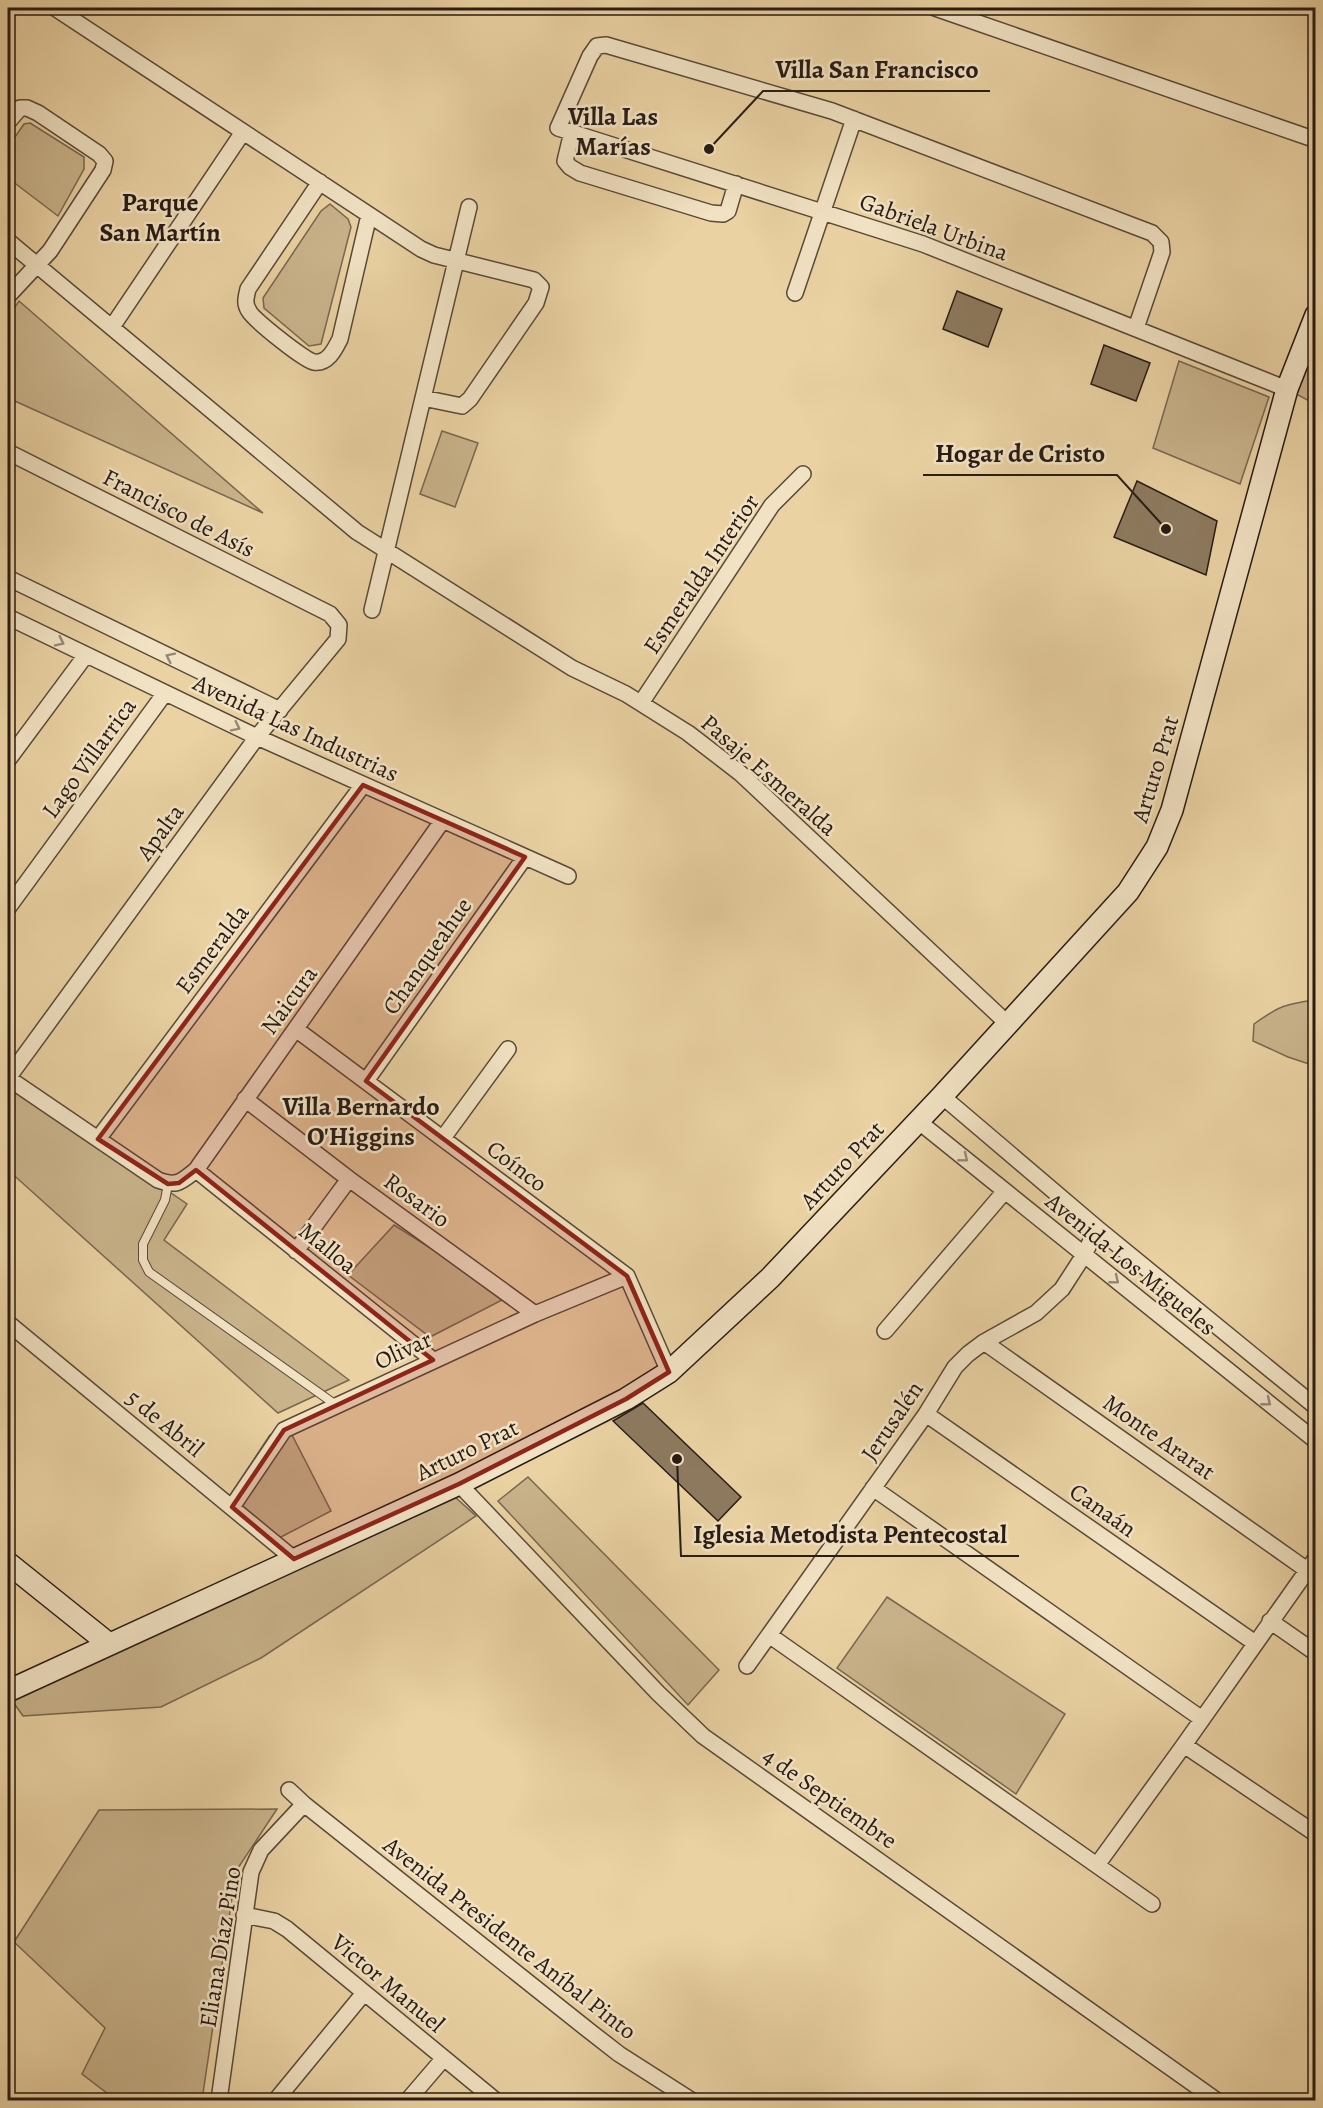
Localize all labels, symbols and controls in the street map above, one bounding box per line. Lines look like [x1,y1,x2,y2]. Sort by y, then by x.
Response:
callout: Villa San Francisco [763,47,990,91]
text: Villa San Francisco [774,52,979,87]
district label: Villa Las Marías [567,99,658,164]
district label: Parque San Martín [100,185,221,250]
street label: Gabriela Urbina [855,185,1014,269]
callout: Hogar de Cristo [923,431,1117,475]
text: Hogar de Cristo [935,436,1105,471]
street label: Francisco de Asís [97,461,261,565]
street label: Esmeralda Interior [636,488,766,660]
one-way arrow [54,635,65,647]
one-way arrow [166,652,177,664]
street label: Avenida Las Industrias [187,666,404,790]
street label: Lago Villarrica [34,691,144,825]
street label: Pasaje Esmeralda [694,707,845,844]
street label: Arturo Prat [1123,711,1186,827]
one-way arrow [229,720,240,731]
street label: Apalta [128,797,192,867]
street label: Chanqueahue [375,891,479,1021]
street label: Esmeralda [168,897,257,1000]
street label: Naicura [253,958,325,1041]
district label: Villa Bernardo O'Higgins [281,1089,440,1154]
street label: Arturo Prat [792,1114,891,1217]
street label: Coínco [480,1133,554,1199]
one-way arrow [957,1150,968,1161]
street label: Rosario [377,1165,457,1235]
street label: Avenida Los Migueles [1038,1185,1223,1343]
street label: Malloa [292,1215,364,1282]
one-way arrow [1109,1273,1120,1284]
street label: Olivar [369,1323,437,1377]
street label: Jerusalén [853,1375,931,1467]
street label: 5 de Abril [120,1382,211,1464]
street label: Monte Ararat [1097,1387,1222,1487]
one-way arrow [1261,1395,1272,1406]
street label: Arturo Prat [410,1411,524,1489]
street label: Canaán [1063,1475,1143,1545]
callout: Iglesia Metodista Pentecostal [681,1512,1019,1556]
text: Iglesia Metodista Pentecostal [693,1517,1007,1552]
street label: 4 de Septiembre [757,1740,903,1856]
street label: Avenida Presidente Aníbal Pinto [376,1828,643,2047]
street label: Eliana Díaz Pino [191,1864,249,2030]
street label: Victor Manuel [324,1926,451,2040]

